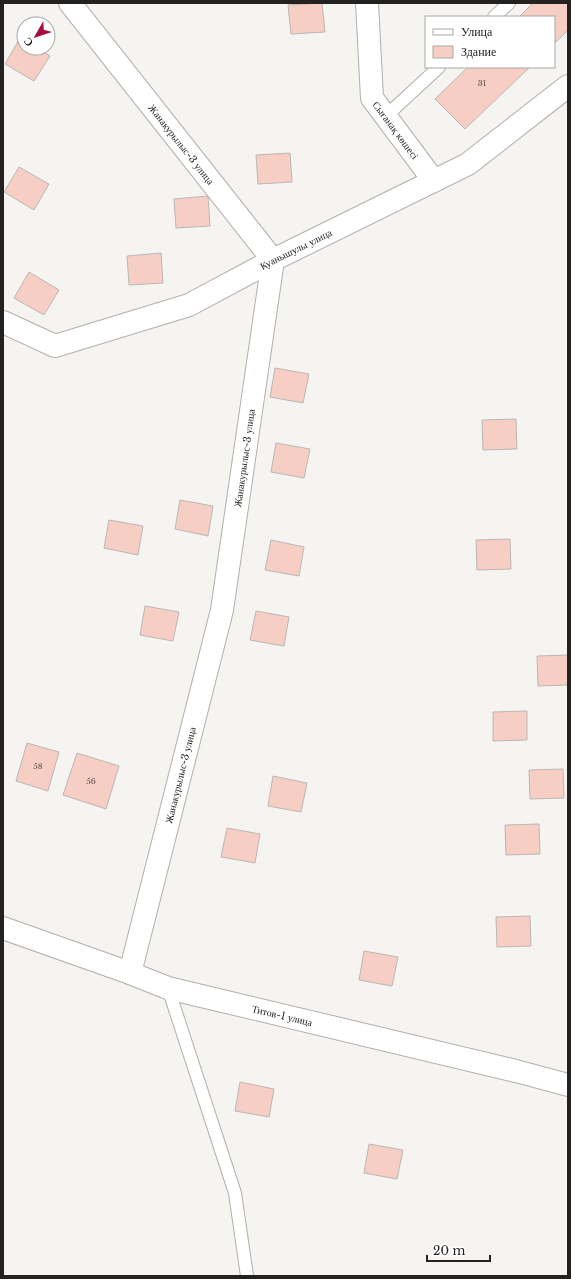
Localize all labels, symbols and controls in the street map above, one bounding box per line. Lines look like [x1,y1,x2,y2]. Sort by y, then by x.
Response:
north arrow [16,16,56,56]
legend [425,16,555,68]
text: Улица [461,24,493,39]
text: С [20,35,36,50]
text: Здание [461,44,496,59]
house number: 31 [478,78,487,88]
street label: Сығанақ көшесі [370,99,421,162]
street label: Жанакурылыс-3 улица [145,102,217,188]
street label: Куанышулы улица [258,226,335,273]
street label: Жанакурылыс-3 улица [231,408,258,508]
street label: Жанакурылыс-3 улица [162,725,199,825]
house number: 58 [33,761,43,771]
house number: 56 [86,776,96,786]
street label: Титов-1 улица [250,1002,314,1029]
scale bar [427,1237,490,1263]
text: 20 m [433,1243,465,1258]

